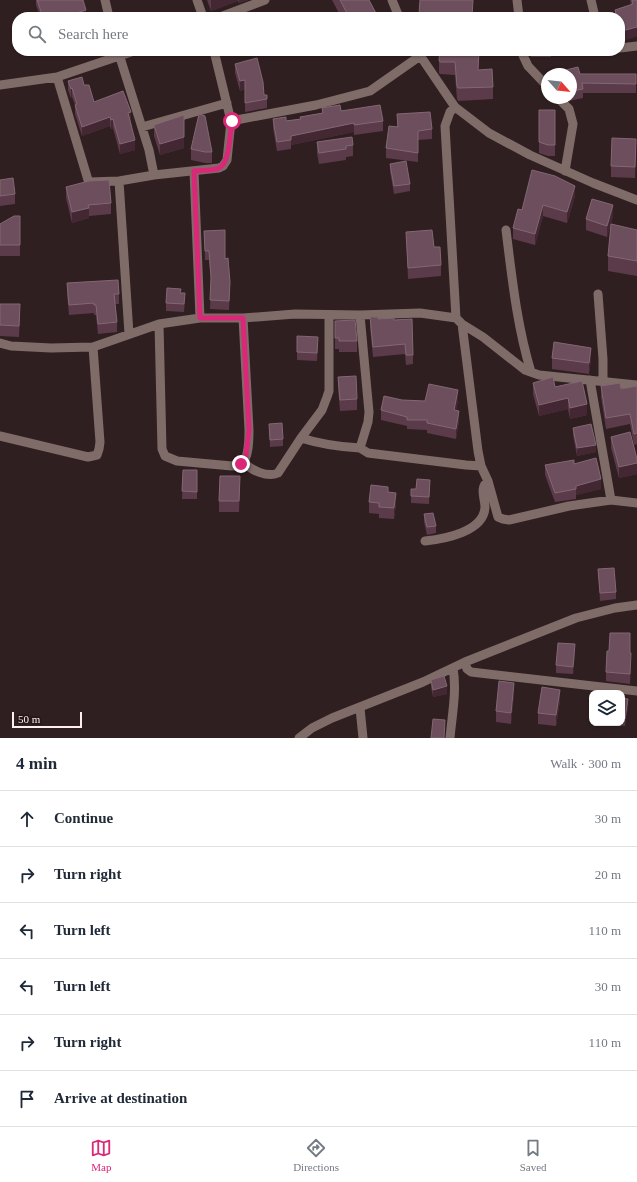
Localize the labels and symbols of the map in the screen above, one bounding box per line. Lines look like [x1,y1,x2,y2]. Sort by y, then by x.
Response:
north arrow [541,68,577,104]
route start [223,112,241,130]
route end [232,455,250,473]
scale bar [12,710,82,729]

